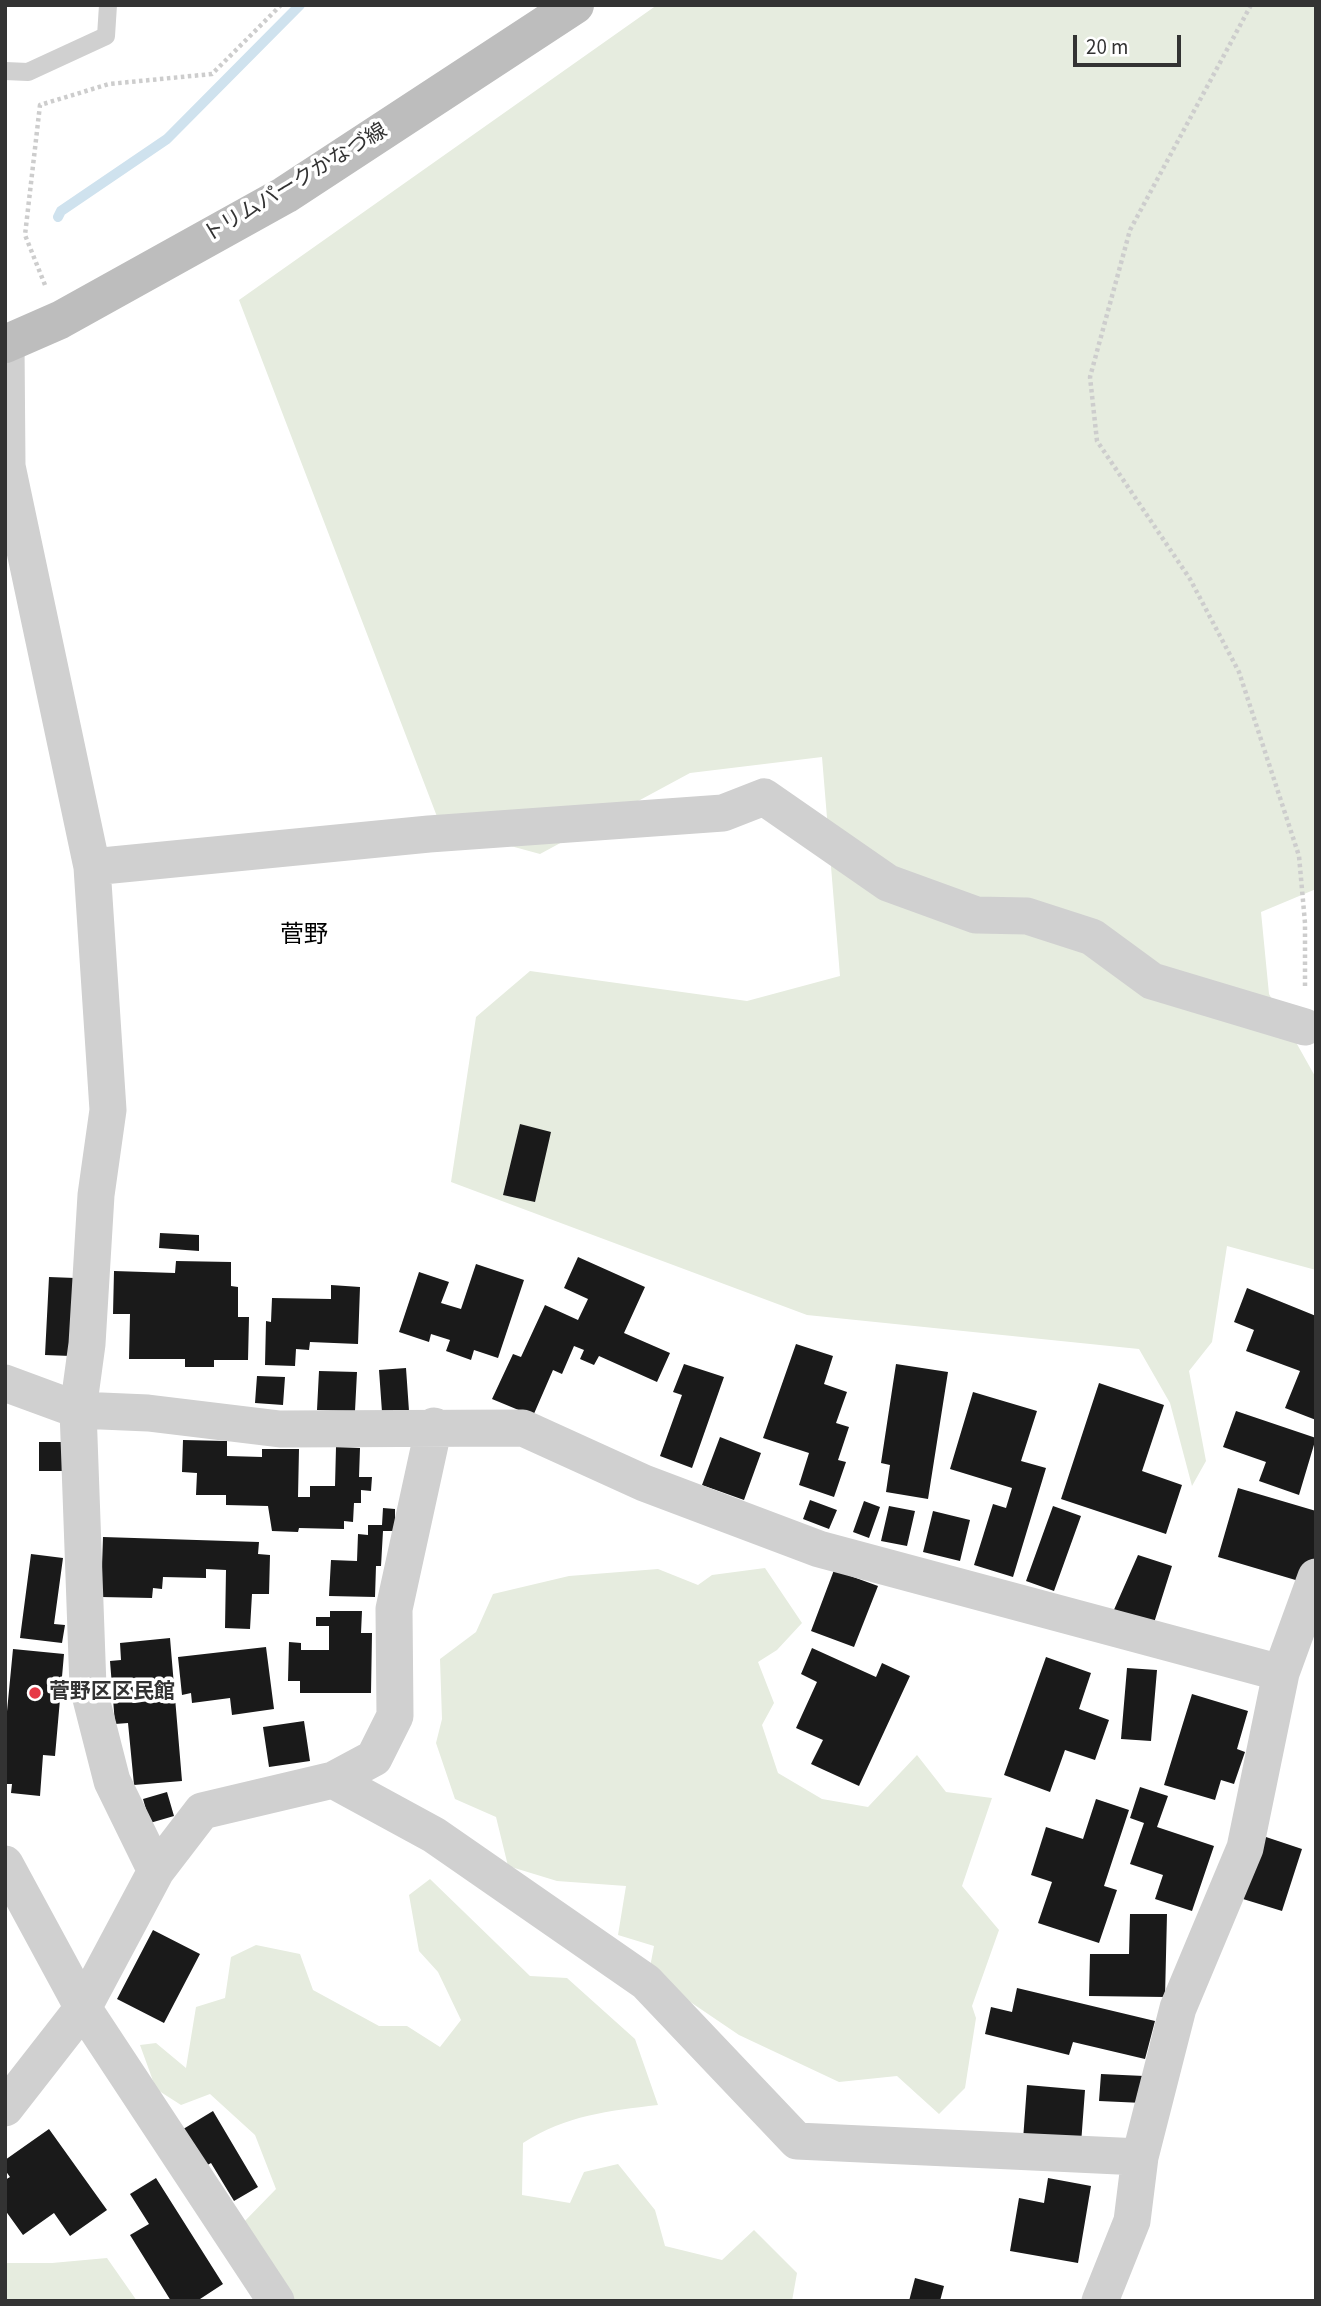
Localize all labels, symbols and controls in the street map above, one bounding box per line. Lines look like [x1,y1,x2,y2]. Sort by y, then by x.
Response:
scale bar [1076,21,1184,65]
text: 20 m [1086,32,1128,62]
street label: トリムパークかなづ線 [200,119,392,249]
district label: 菅野 [280,923,328,951]
place label: 菅野区区民館 [49,1680,175,1706]
marker: 菅野区区民館 [27,1685,43,1701]

